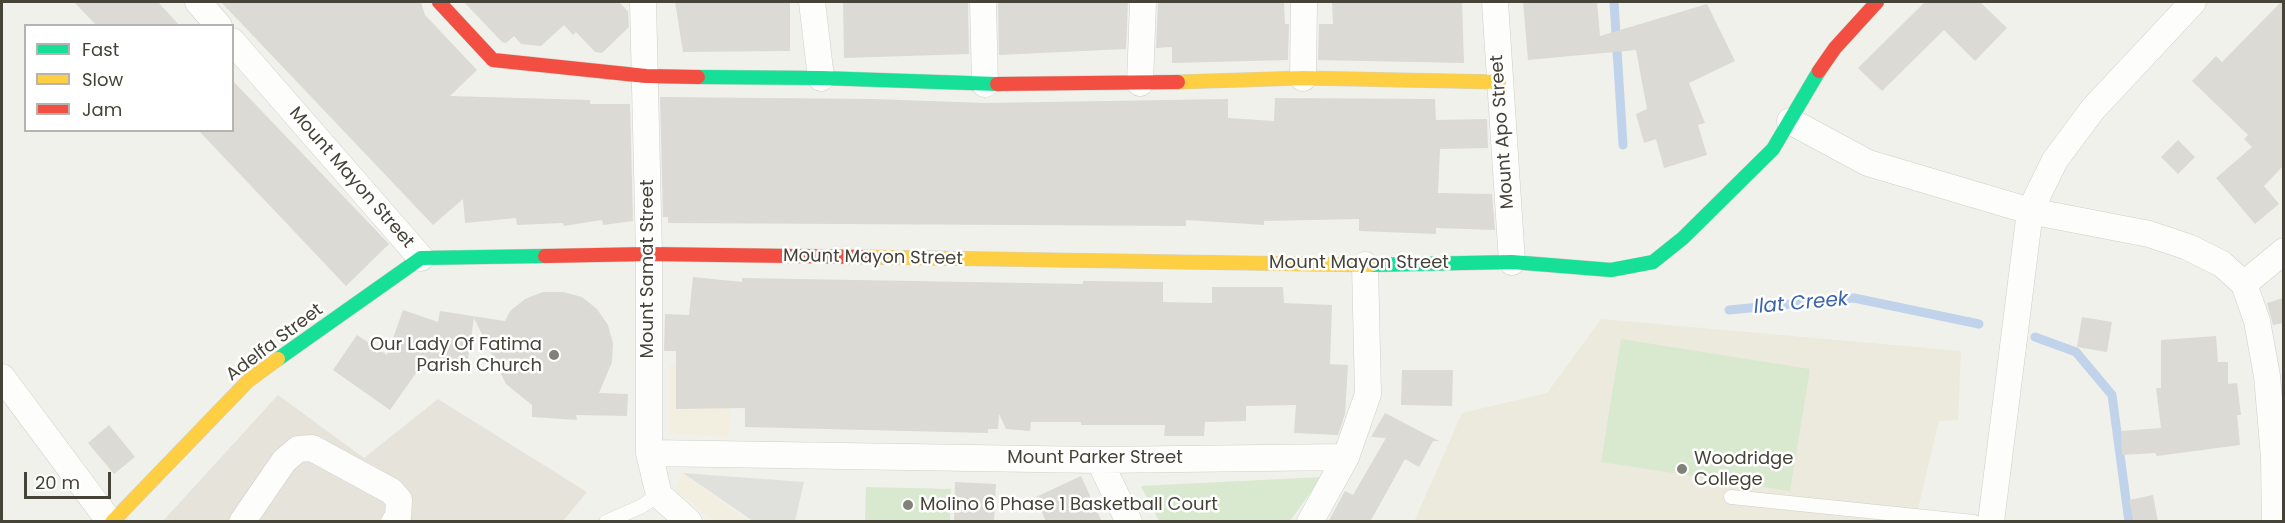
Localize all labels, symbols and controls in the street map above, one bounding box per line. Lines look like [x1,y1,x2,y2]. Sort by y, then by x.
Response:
legend [24,24,234,132]
text: Fast [82,37,119,62]
street label: Mount Apo Street [1487,54,1519,210]
text: Slow [82,67,123,92]
text: Jam [82,97,122,122]
street label: Mount Mayon Street [284,103,418,253]
street label: Mount Samat Street [637,180,659,358]
street label: Mount Mayon Street [783,246,963,270]
street label: Mount Mayon Street [1269,252,1449,274]
water label: Ilat Creek [1753,288,1849,320]
street label: Adelfa Street [222,300,328,386]
place label: Our Lady Of Fatima Parish Church [370,334,542,376]
marker: Our Lady Of Fatima Parish Church [547,348,561,362]
street label: Mount Parker Street [1007,447,1183,469]
place label: Woodridge College [1694,448,1793,490]
scale bar [27,460,114,498]
marker: Woodridge College [1675,462,1689,476]
text: 20 m [35,470,80,495]
place label: Molino 6 Phase 1 Basketball Court [920,494,1218,516]
marker: Molino 6 Phase 1 Basketball Court [901,498,915,512]

